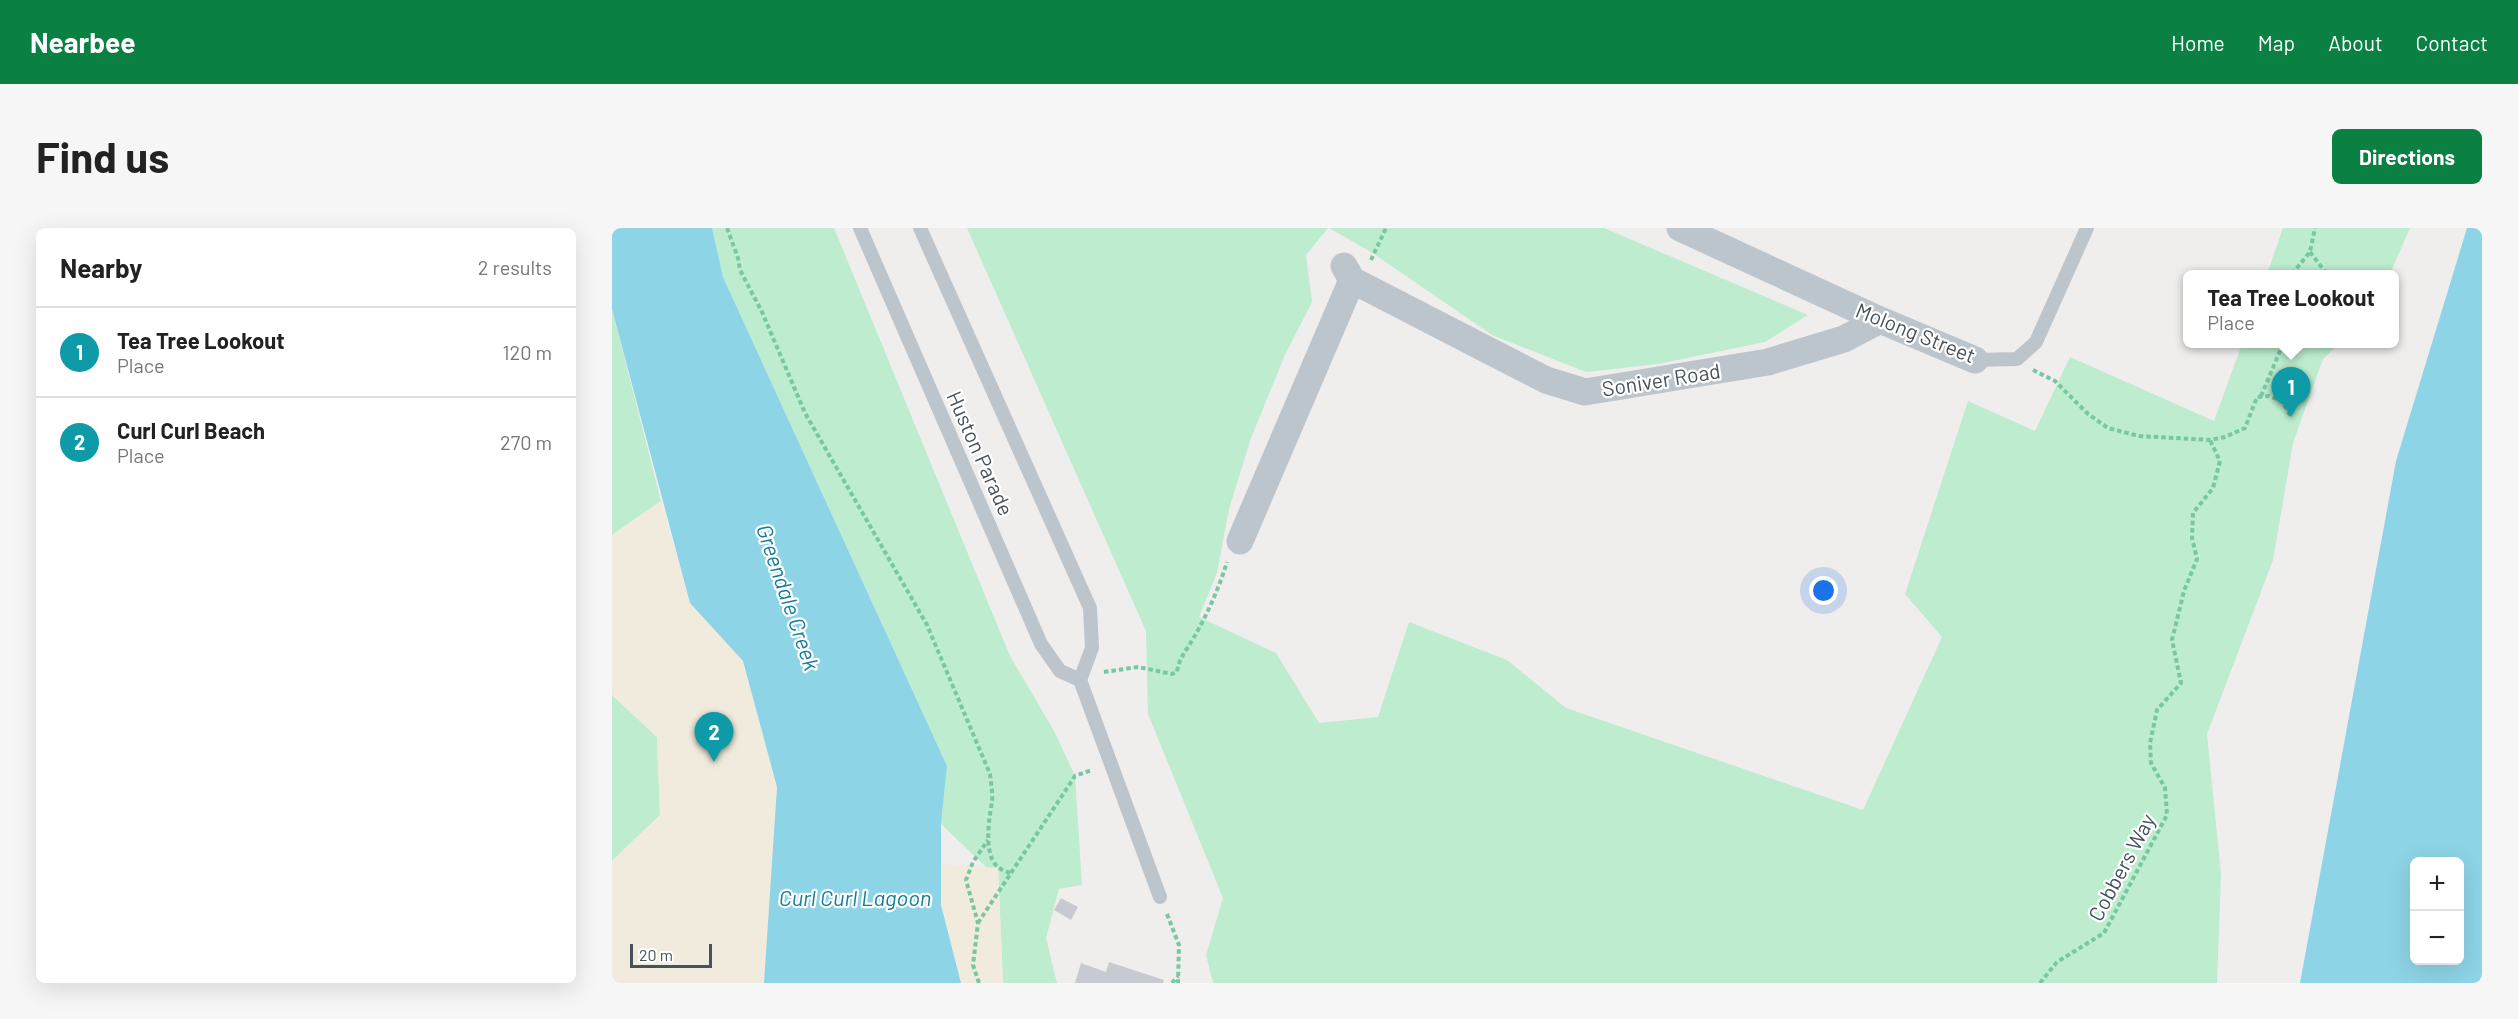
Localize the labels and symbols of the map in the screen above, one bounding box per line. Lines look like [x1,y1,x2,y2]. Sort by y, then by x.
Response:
street label: Molong Street [1853,297,1979,367]
street label: Soniver Road [1600,357,1722,401]
pin: 1 [2272,368,2310,417]
street label: Huston Parade [942,387,1020,519]
water label: Greendale Creek [752,521,826,674]
your location [1809,576,1838,605]
pin: 2 [694,712,734,762]
street label: Cobbers Way [2082,809,2160,925]
water label: Curl Curl Lagoon [779,884,931,910]
scale bar [630,941,712,968]

